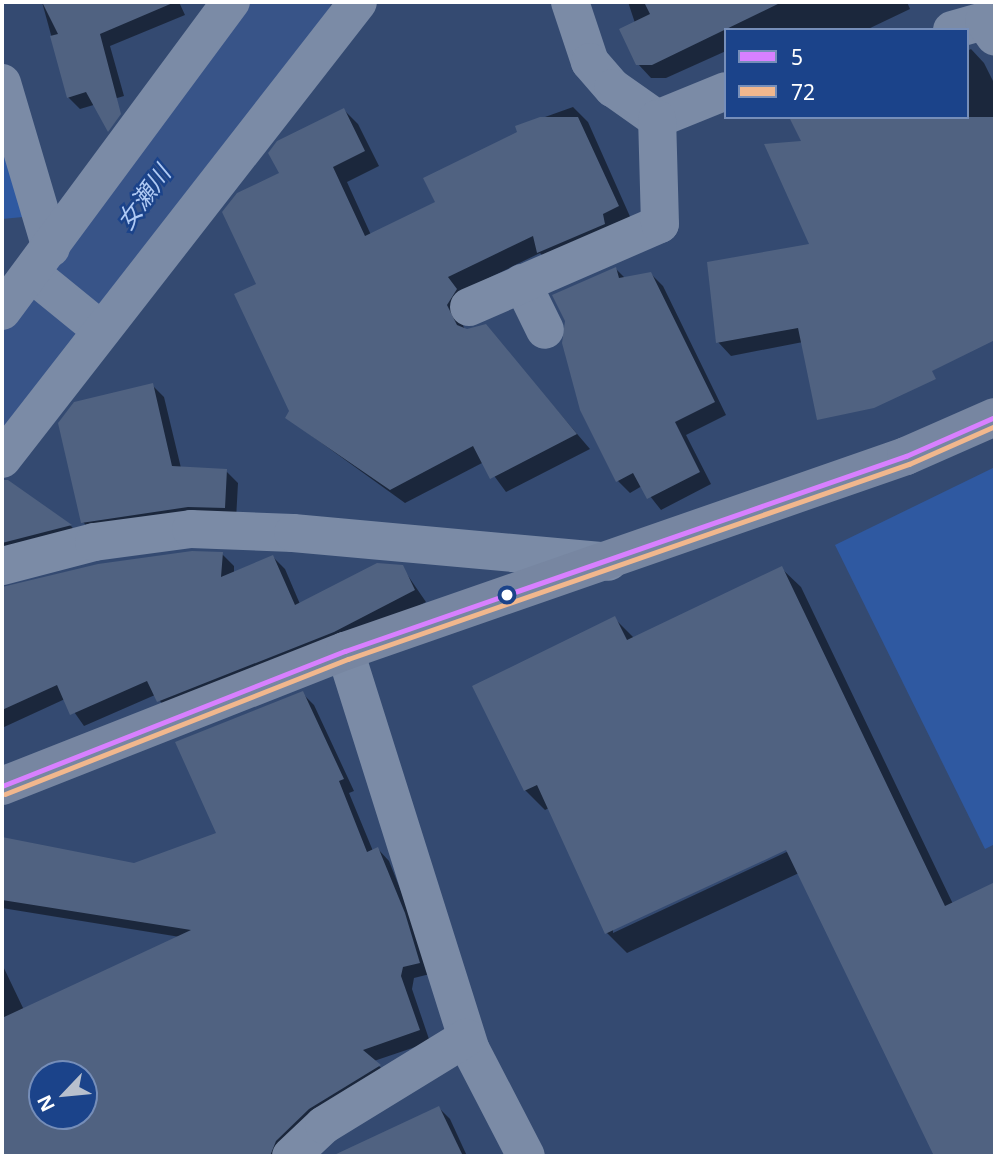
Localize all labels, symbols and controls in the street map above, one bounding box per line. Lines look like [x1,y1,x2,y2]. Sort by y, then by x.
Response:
legend [724,28,969,119]
text: 5 [791,43,803,71]
text: 72 [791,78,815,106]
water label: 女瀬川 [110,159,176,235]
unlabelled marker [500,588,514,602]
north arrow [28,1060,98,1130]
text: N [31,1091,61,1116]

